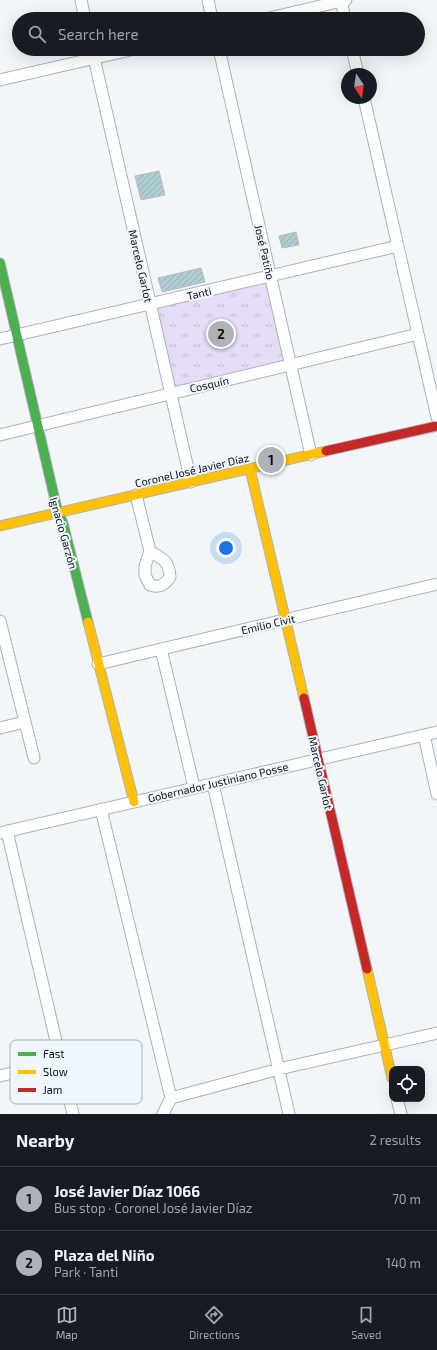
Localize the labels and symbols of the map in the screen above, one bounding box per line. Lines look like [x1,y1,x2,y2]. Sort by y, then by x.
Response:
north arrow [341,68,377,104]
street label: José Patiño [252,223,278,281]
street label: Marcelo Garlot [126,228,156,304]
street label: Tanti [185,284,213,302]
pin: 2 [208,319,234,349]
street label: Cosquín [188,373,230,395]
pin: 1 [258,445,284,475]
street label: Coronel José Javier Díaz [134,450,251,489]
street label: Ignacio Garzón [48,496,80,570]
your location [216,538,236,558]
street label: Emilio Civit [240,611,296,637]
street label: Marcelo Garlot [306,735,336,811]
street label: Gobernador Justiniano Posse [147,759,290,804]
legend [10,1040,142,1104]
text: Fast [43,1047,65,1060]
text: Slow [43,1065,68,1078]
text: Jam [43,1083,62,1096]

